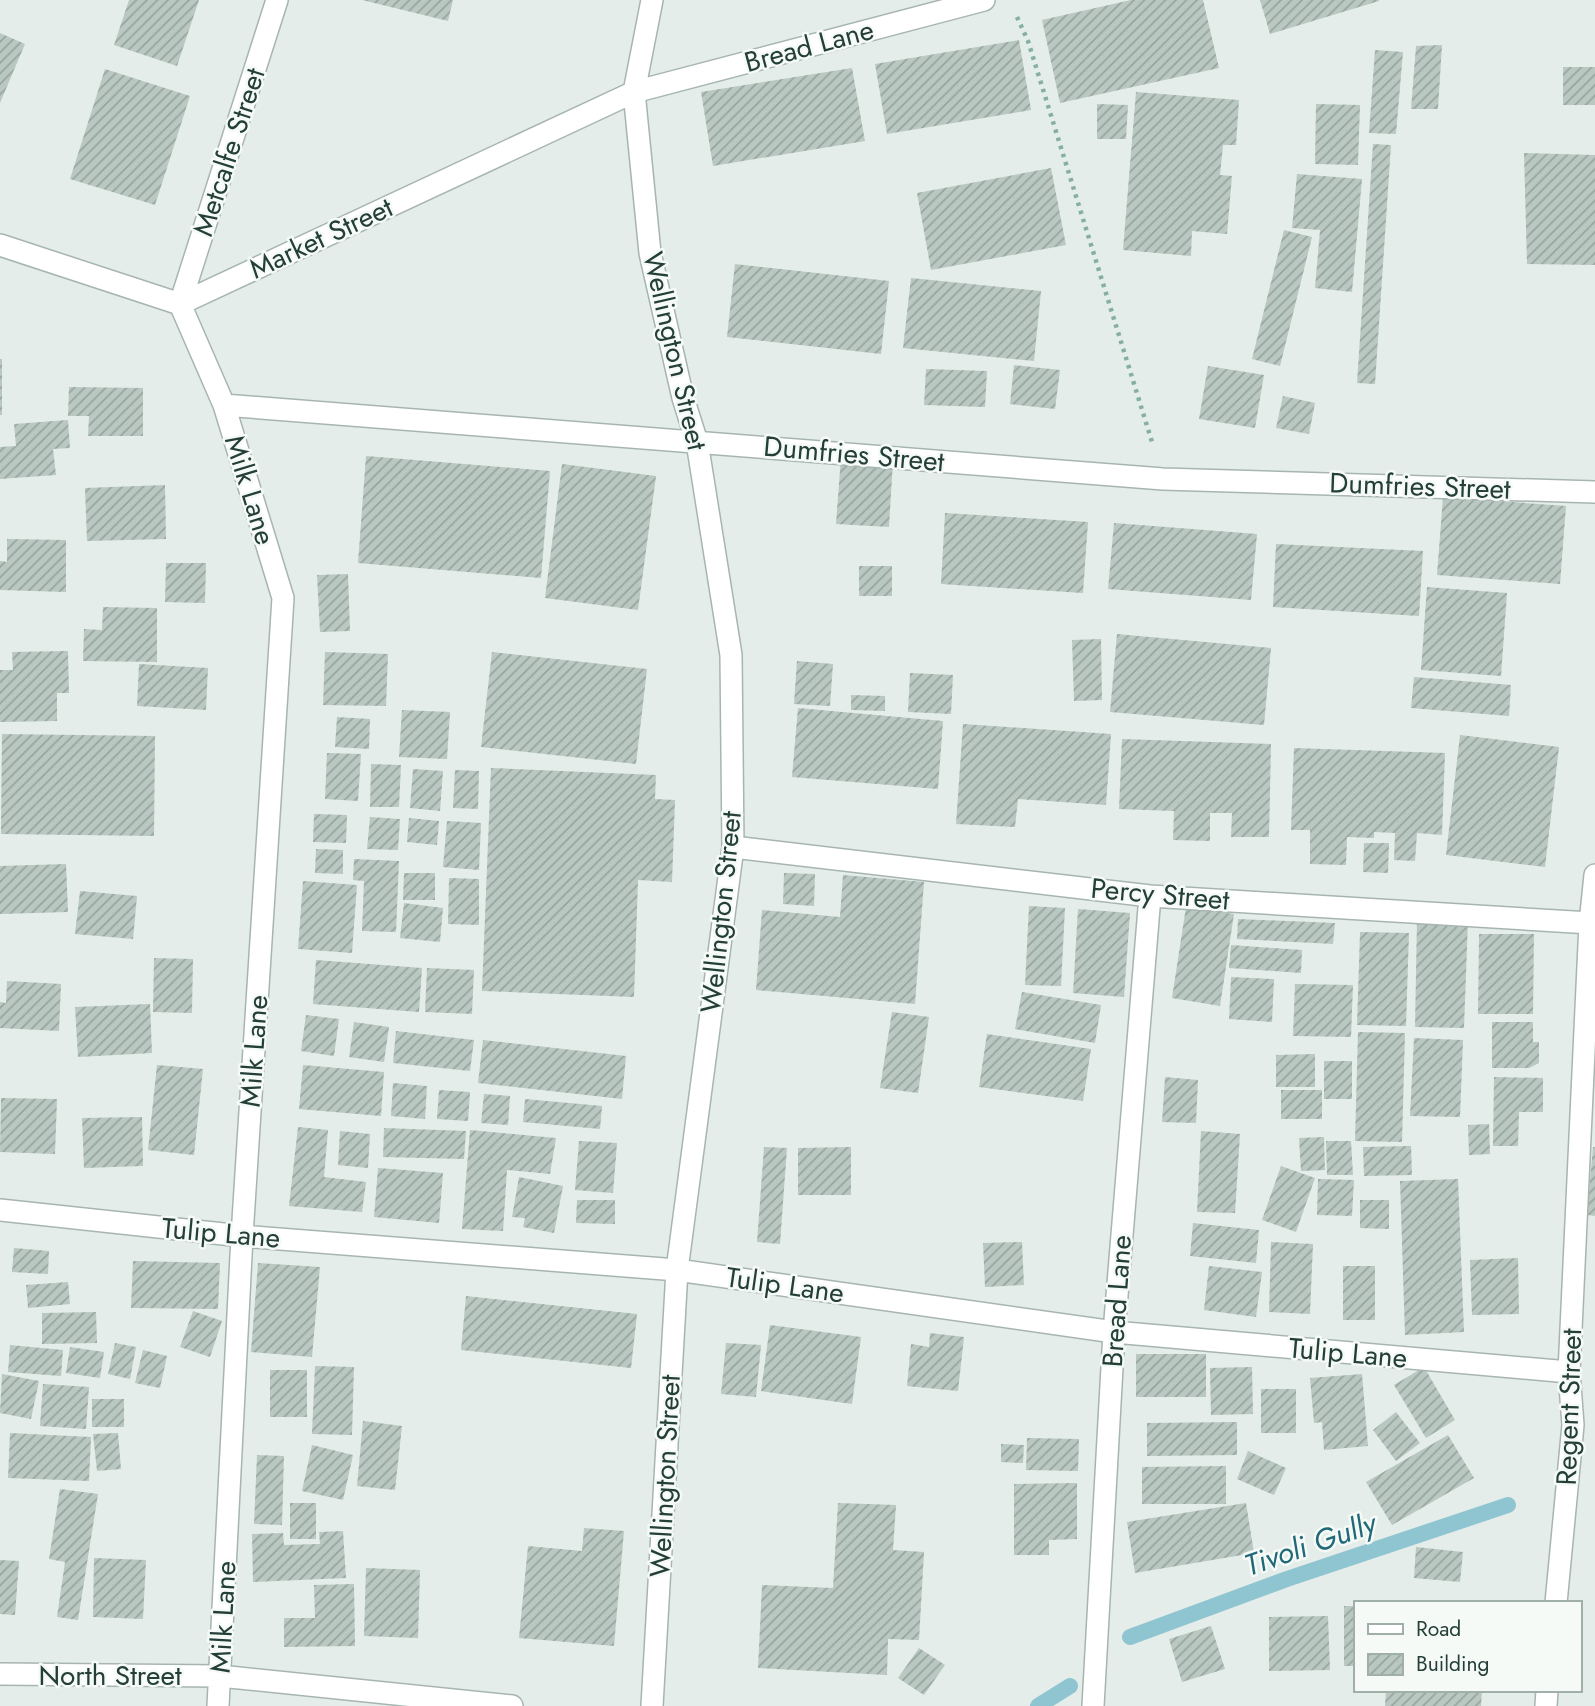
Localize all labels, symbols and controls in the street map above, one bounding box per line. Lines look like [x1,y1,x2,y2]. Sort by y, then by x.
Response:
street label: Bread Lane [740,9,878,83]
street label: Metcalfe Street [183,62,276,241]
street label: Market Street [243,187,400,289]
street label: Wellington Street [632,248,718,455]
street label: Dumfries Street [762,426,946,482]
street label: Milk Lane [214,430,286,550]
street label: Dumfries Street [1329,462,1512,510]
street label: Wellington Street [690,809,752,1015]
street label: Percy Street [1089,868,1231,921]
street label: Milk Lane [230,994,278,1108]
street label: Tulip Lane [160,1207,282,1259]
street label: Bread Lane [1092,1234,1142,1368]
street label: Tulip Lane [723,1256,847,1314]
street label: Tulip Lane [1287,1327,1409,1379]
street label: Regent Street [1546,1327,1592,1486]
street label: Wellington Street [639,1373,691,1578]
water label: Tivoli Gully [1238,1501,1384,1587]
street label: Milk Lane [200,1560,246,1674]
legend [1354,1601,1581,1692]
text: Road [1416,1614,1461,1644]
text: Building [1416,1649,1489,1679]
street label: North Street [38,1655,182,1696]

